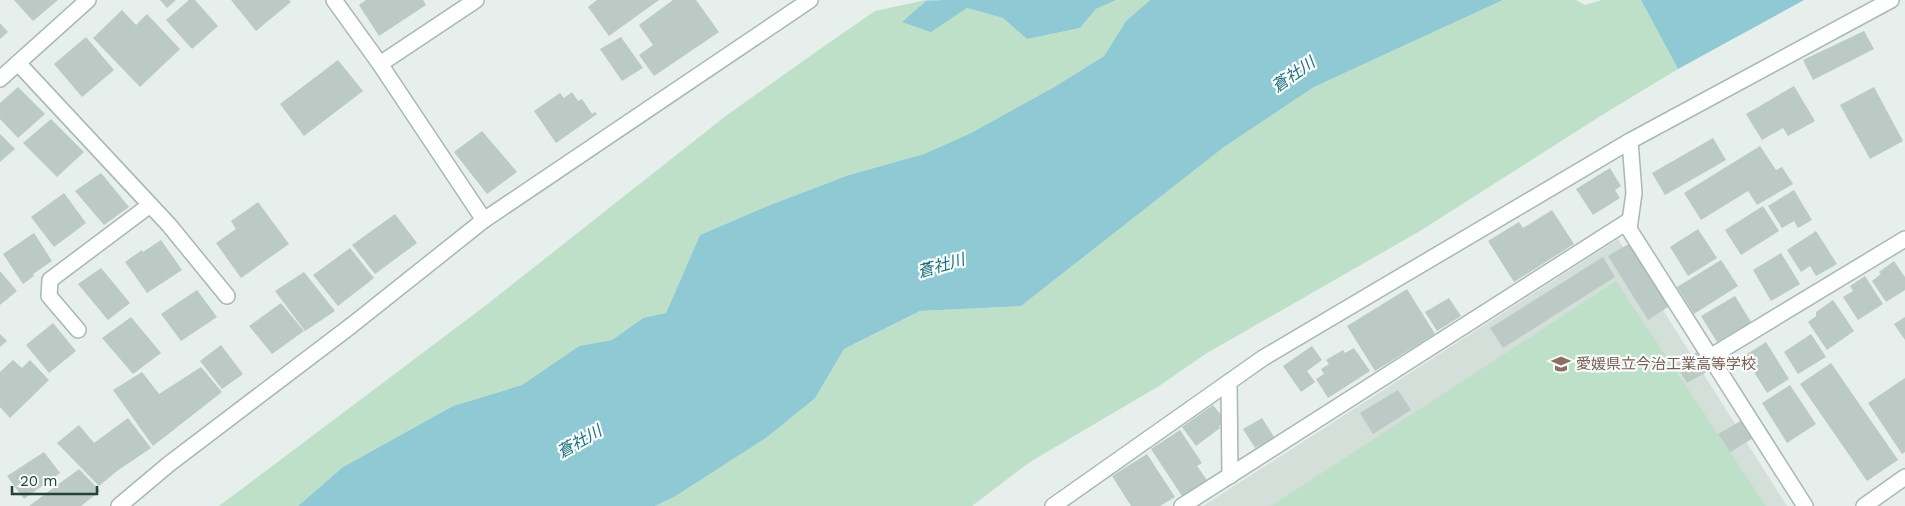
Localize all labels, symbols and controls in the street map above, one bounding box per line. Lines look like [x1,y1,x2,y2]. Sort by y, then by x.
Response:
water label: 蒼社川 [1268,52,1320,96]
water label: 蒼社川 [915,249,969,281]
school or university icon: 愛媛県立今治工業高等学校 [1550,353,1572,375]
place label: 愛媛県立今治工業高等学校 [1576,355,1756,373]
water label: 蒼社川 [554,420,607,462]
scale bar [12,464,98,496]
text: 20 m [20,472,58,490]

